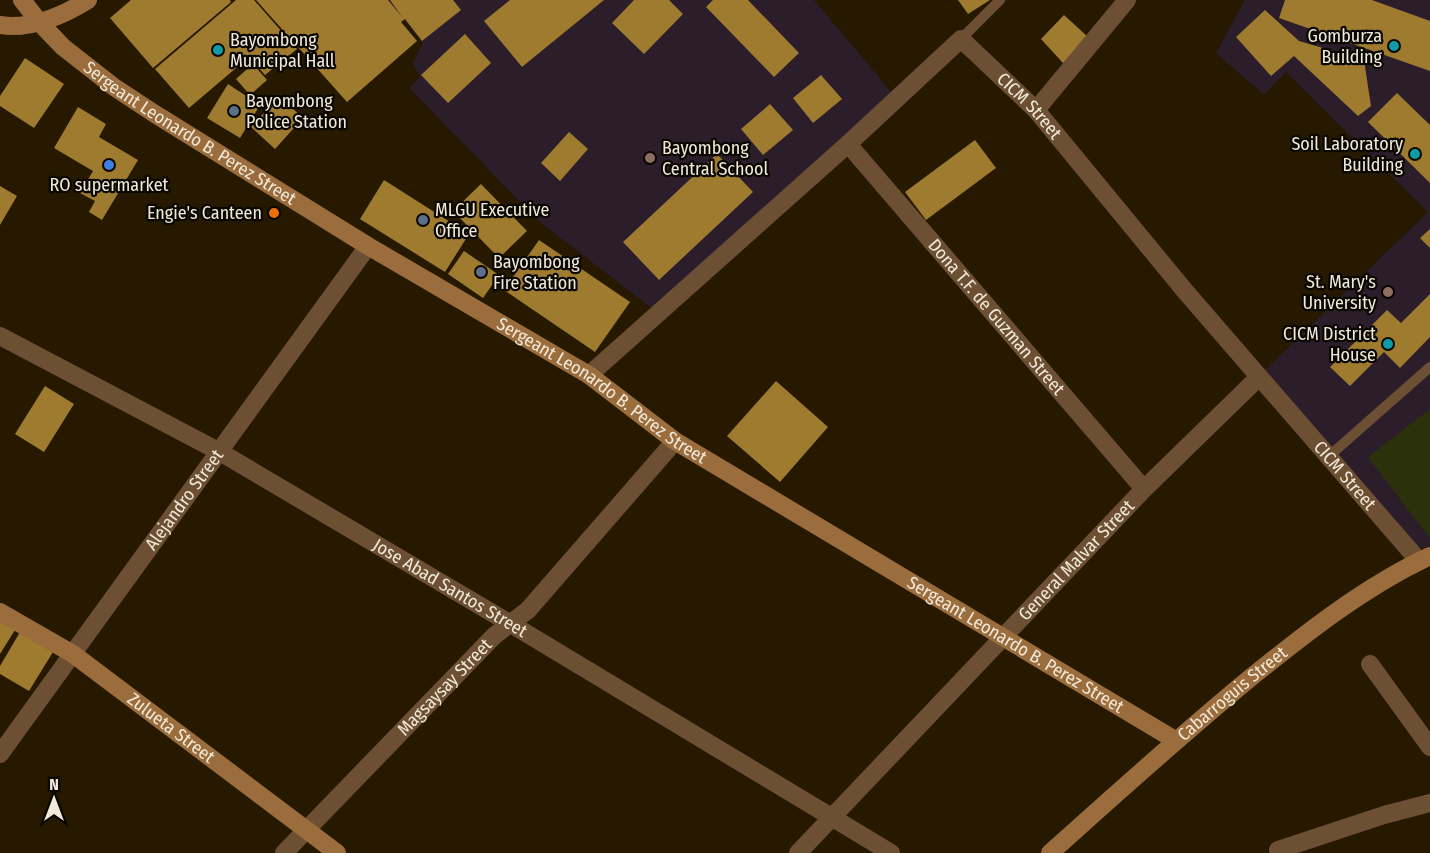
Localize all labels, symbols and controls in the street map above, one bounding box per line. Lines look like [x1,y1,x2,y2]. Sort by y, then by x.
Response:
place label: Gomburza Building [1308,25,1383,68]
place label: Bayombong Municipal Hall [230,29,335,72]
marker: Gomburza Building [1387,39,1401,53]
marker: Bayombong Municipal Hall [211,43,225,57]
street label: Sergeant Leonardo B. Perez Street [79,56,300,210]
street label: CICM Street [992,68,1067,144]
place label: Bayombong Police Station [246,90,347,133]
marker: Bayombong Police Station [227,104,241,118]
place label: Soil Laboratory Building [1291,133,1404,176]
place label: Bayombong Central School [662,137,768,180]
marker: Soil Laboratory Building [1408,147,1422,161]
marker: Bayombong Central School [643,151,657,165]
marker: RO supermarket [102,158,116,172]
place label: RO supermarket [50,174,169,196]
place label: MLGU Executive Office [435,199,549,242]
place label: Engie's Canteen [147,202,262,224]
marker: Engie's Canteen [267,206,281,220]
marker: MLGU Executive Office [416,213,430,227]
street label: Dona T.F. de Guzman Street [923,235,1070,400]
place label: Bayombong Fire Station [493,251,580,294]
marker: Bayombong Fire Station [474,265,488,279]
place label: St. Mary's University [1302,271,1376,314]
marker: St. Mary's University [1381,285,1395,299]
street label: Sergeant Leonardo B. Perez Street [493,312,711,468]
place label: CICM District House [1283,323,1376,366]
marker: CICM District House [1381,337,1395,351]
street label: CICM Street [1309,436,1381,515]
street label: Alejandro Street [140,445,228,555]
street label: General Malvar Street [1014,495,1139,625]
street label: Jose Abad Santos Street [369,534,531,642]
street label: Sergeant Leonardo B. Perez Street [903,571,1128,718]
street label: Magsaysay Street [393,634,497,740]
street label: Cabarroguis Street [1173,642,1292,746]
street label: Zulueta Street [123,688,219,768]
north arrow [24,769,84,829]
text: N [49,775,59,794]

